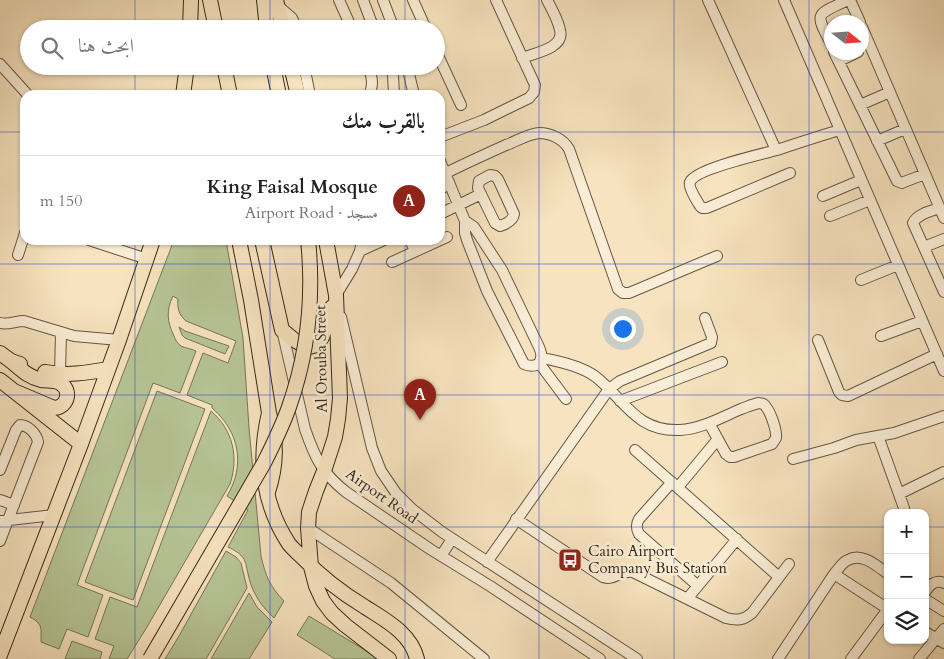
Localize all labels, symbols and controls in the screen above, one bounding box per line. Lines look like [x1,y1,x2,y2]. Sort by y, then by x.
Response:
north arrow [824,15,869,60]
search box [20,20,445,75]
text: ابحث هنا [78,33,134,59]
icon: search [38,34,66,62]
text: بالقرب منك [342,107,425,136]
text: King Faisal Mosque [207,174,378,200]
text: 150 m [40,190,82,212]
text: A [403,190,415,212]
text: مسجد · Airport Road [245,202,378,224]
street label: Al Orouba Street [310,305,332,413]
your location [610,316,636,342]
pin: A [404,379,436,420]
street label: Airport Road [342,464,422,528]
map controls [884,509,929,644]
button: + [884,509,929,554]
place label: Cairo Airport Company Bus Station [588,541,727,578]
bus stop icon: Cairo Airport Company Bus Station [557,547,583,573]
button: − [884,554,929,599]
button: layers [884,599,929,644]

